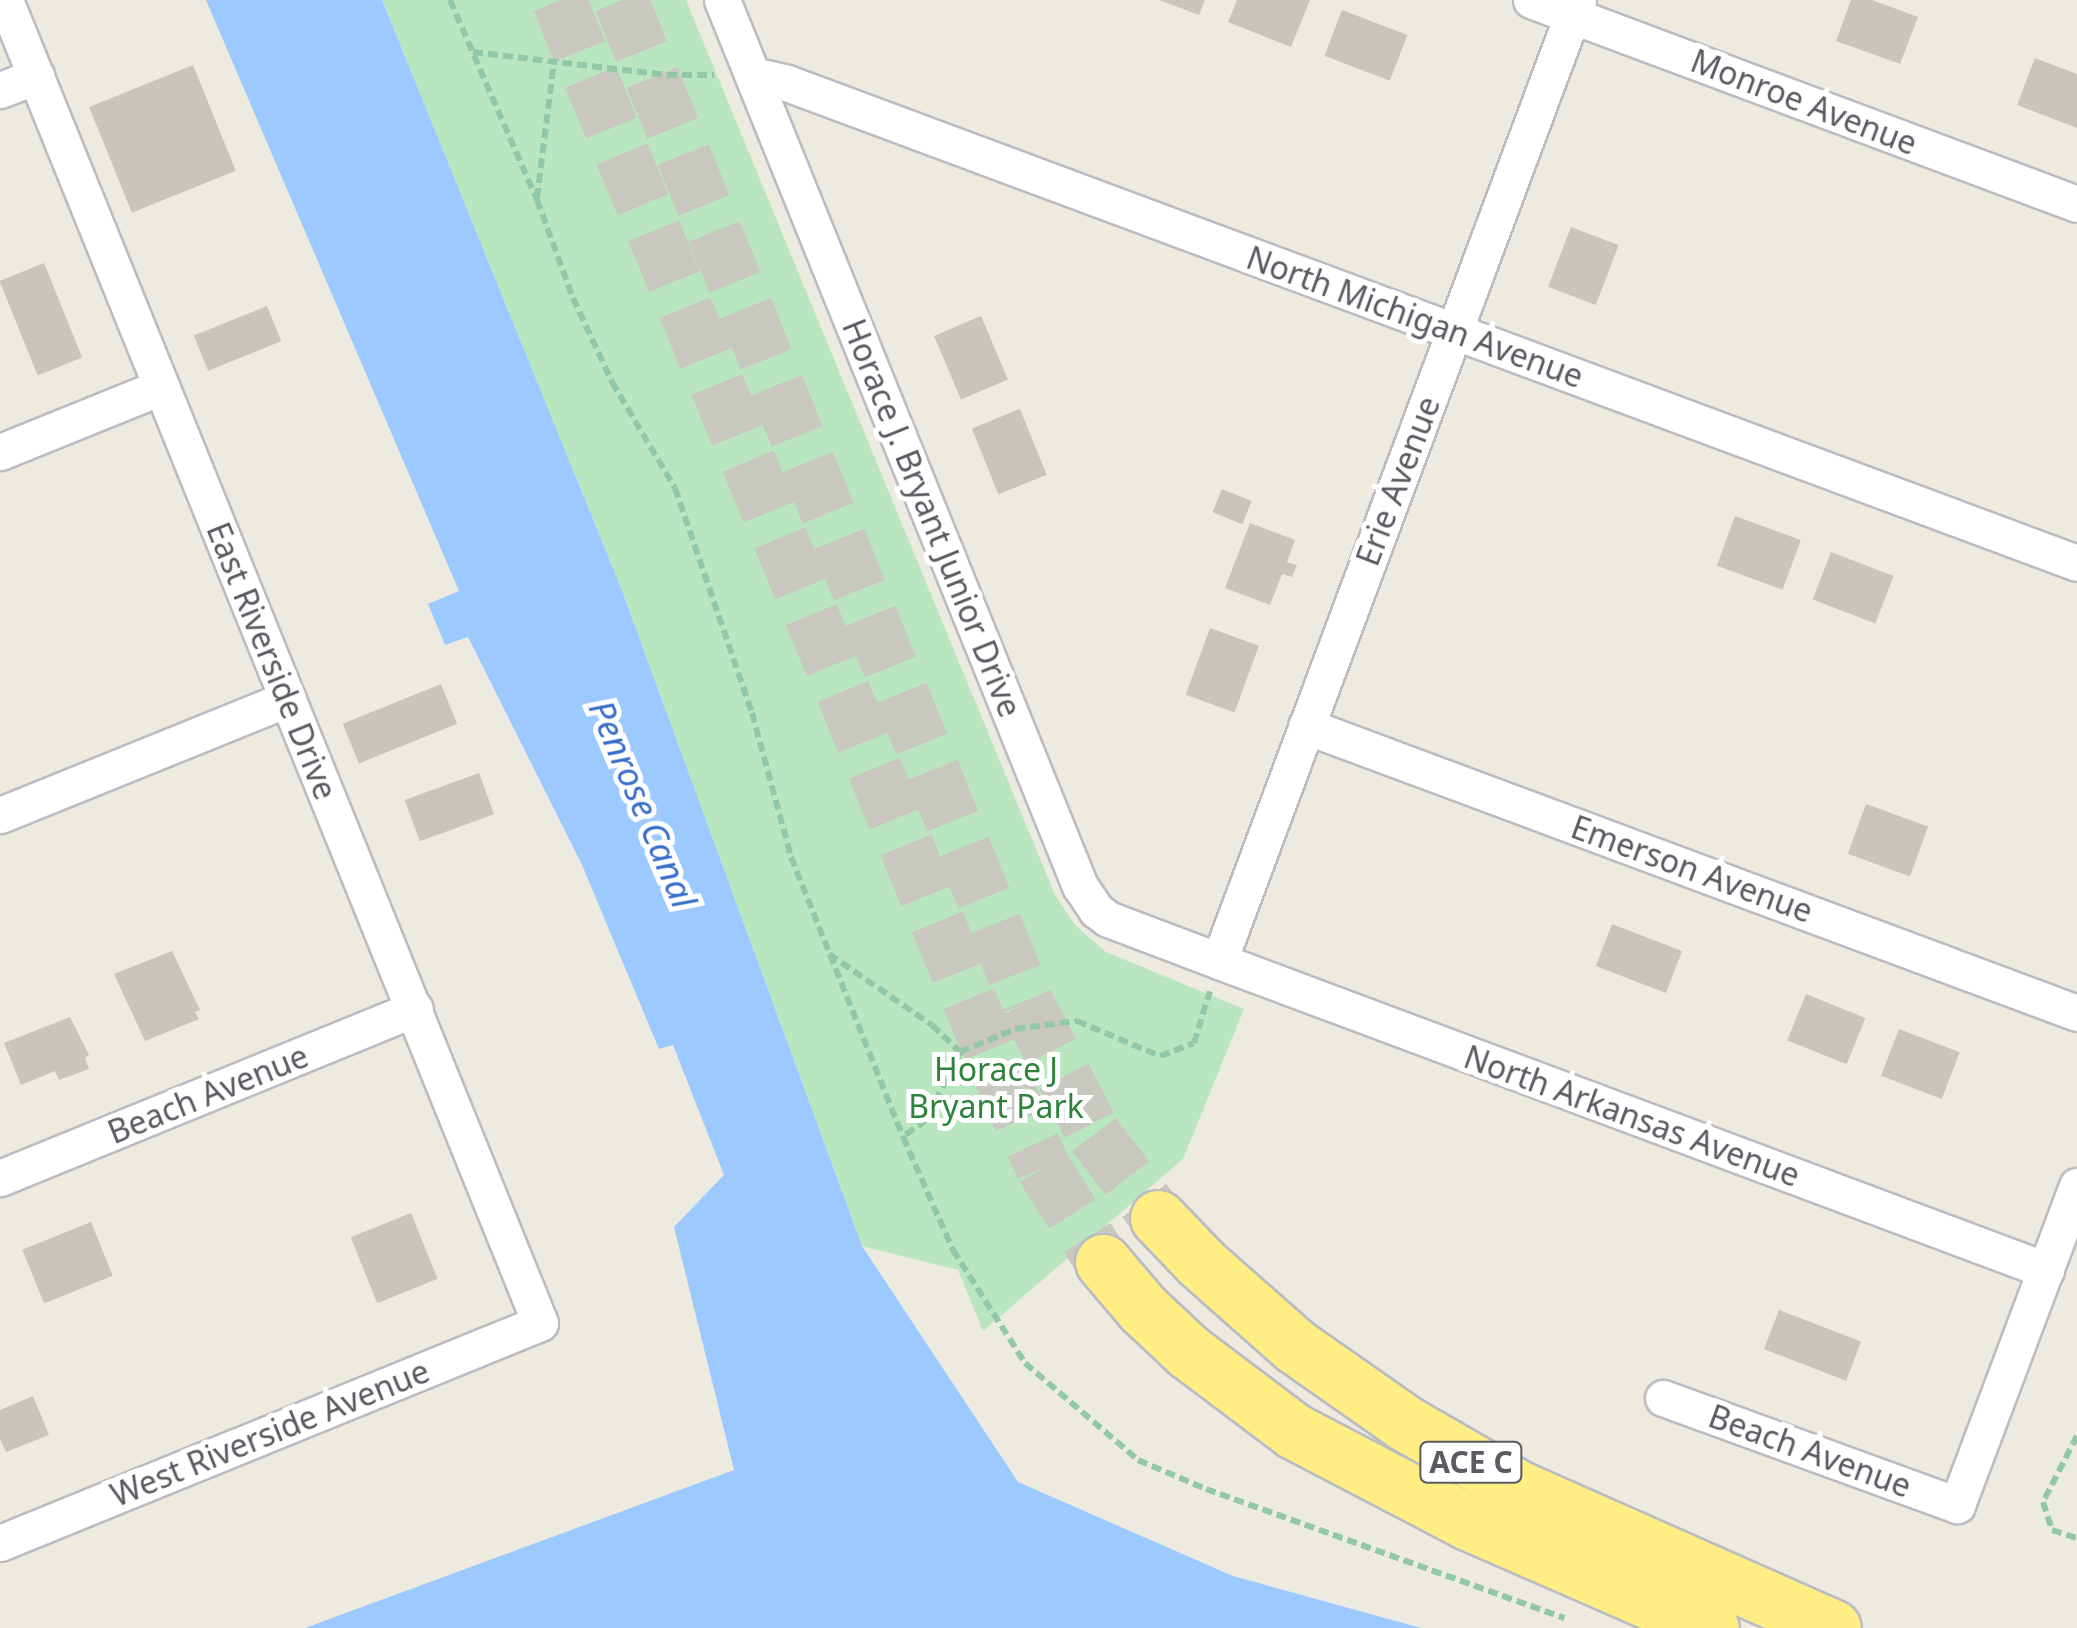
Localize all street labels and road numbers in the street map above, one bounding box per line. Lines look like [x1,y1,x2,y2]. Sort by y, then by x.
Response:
street label: Monroe Avenue [1686,41,1922,163]
street label: North Michigan Avenue [1241,238,1589,396]
street label: Horace J. Bryant Junior Drive [835,314,1029,722]
street label: Erie Avenue [1348,391,1448,571]
street label: East Riverside Drive [199,517,345,805]
street label: Emerson Avenue [1566,808,1818,930]
street label: Beach Avenue [102,1036,314,1152]
street label: North Arkansas Avenue [1459,1037,1805,1195]
street label: West Riverside Avenue [105,1352,435,1514]
street label: Beach Avenue [1704,1397,1916,1505]
road number: ACE C [1418,1437,1524,1487]

